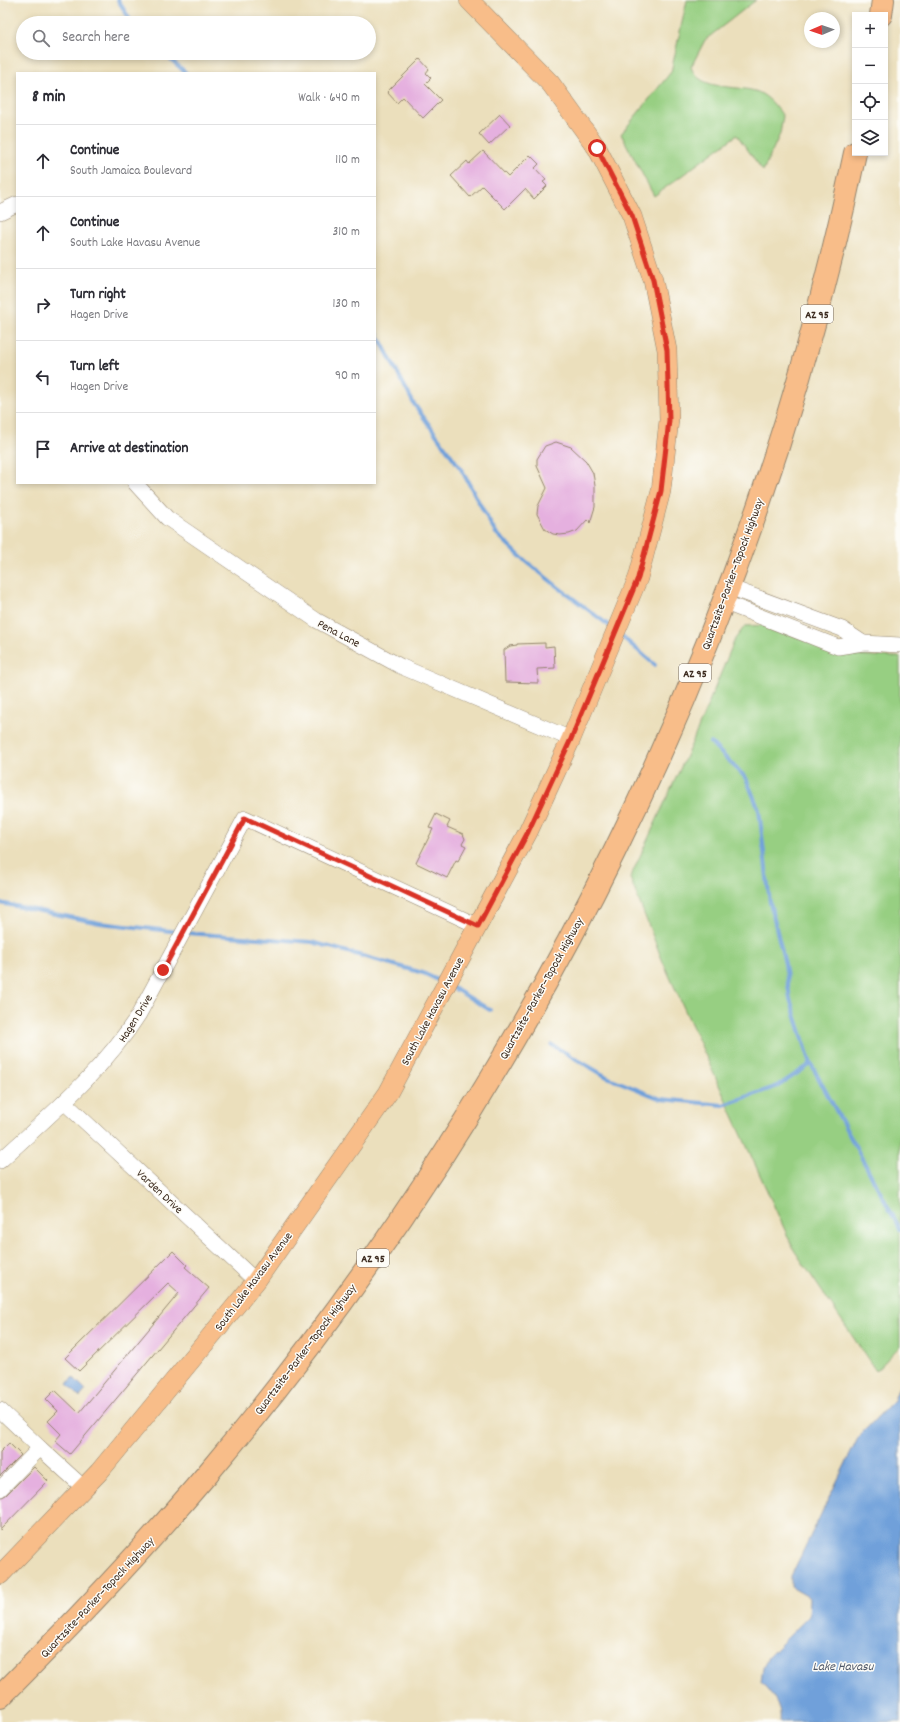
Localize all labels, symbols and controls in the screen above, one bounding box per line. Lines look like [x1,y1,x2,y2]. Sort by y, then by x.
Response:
north arrow [804,12,840,48]
map controls [852,12,888,156]
button: + [852,12,888,48]
search box [16,16,376,60]
icon: search [30,27,52,49]
text: Search here [62,27,130,49]
button: − [852,48,888,84]
button: locate [852,84,888,120]
text: 8 min [32,86,65,110]
text: Walk · 640 m [298,89,360,108]
button: layers [852,120,888,156]
route start [588,139,606,157]
text: Continue [70,140,119,162]
icon: ahead [32,150,54,172]
text: 110 m [335,151,360,170]
text: South Jamaica Boulevard [70,162,192,181]
text: Continue [70,212,119,234]
icon: ahead [32,222,54,244]
text: 310 m [332,223,360,242]
text: South Lake Havasu Avenue [70,234,200,253]
text: Turn right [70,284,126,306]
icon: right [32,294,54,316]
text: 130 m [332,295,360,314]
road number: AZ 95 [801,305,833,323]
text: Hagen Drive [70,306,128,325]
text: Turn left [70,356,119,378]
icon: left [32,366,54,388]
text: 90 m [335,367,360,386]
text: Hagen Drive [70,378,128,397]
icon: arrive [32,438,54,460]
text: Arrive at destination [70,438,188,460]
street label: Quartzsite–Parker–Topock Highway [698,495,769,653]
street label: Pena Lane [314,616,363,653]
road number: AZ 95 [679,664,711,682]
street label: Quartzsite–Parker–Topock Highway [496,914,589,1063]
street label: South Lake Havasu Avenue [398,955,469,1069]
route end [154,961,172,979]
street label: Hagen Drive [115,992,158,1046]
street label: Varden Drive [132,1166,186,1218]
street label: South Lake Havasu Avenue [211,1229,297,1335]
road number: AZ 95 [357,1249,389,1267]
street label: Quartzsite–Parker–Topock Highway [251,1280,362,1419]
street label: Quartzsite–Parker–Topock Highway [37,1533,160,1662]
water label: Lake Havasu [813,1658,875,1677]

